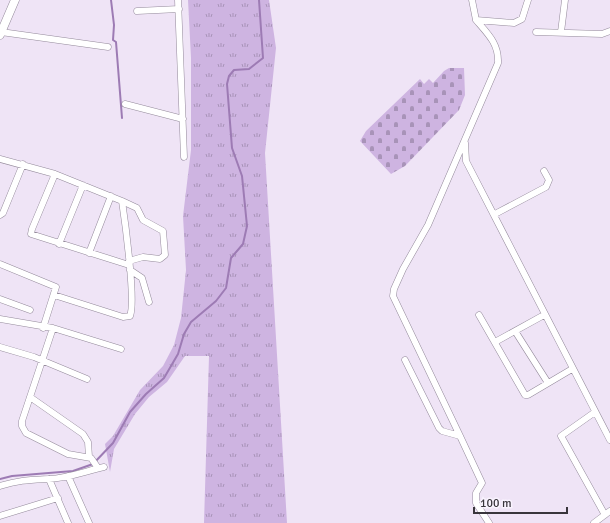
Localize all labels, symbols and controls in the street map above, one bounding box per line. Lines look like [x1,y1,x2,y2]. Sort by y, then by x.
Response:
scale bar [474,489,567,515]
text: 100 m [480,496,512,511]

